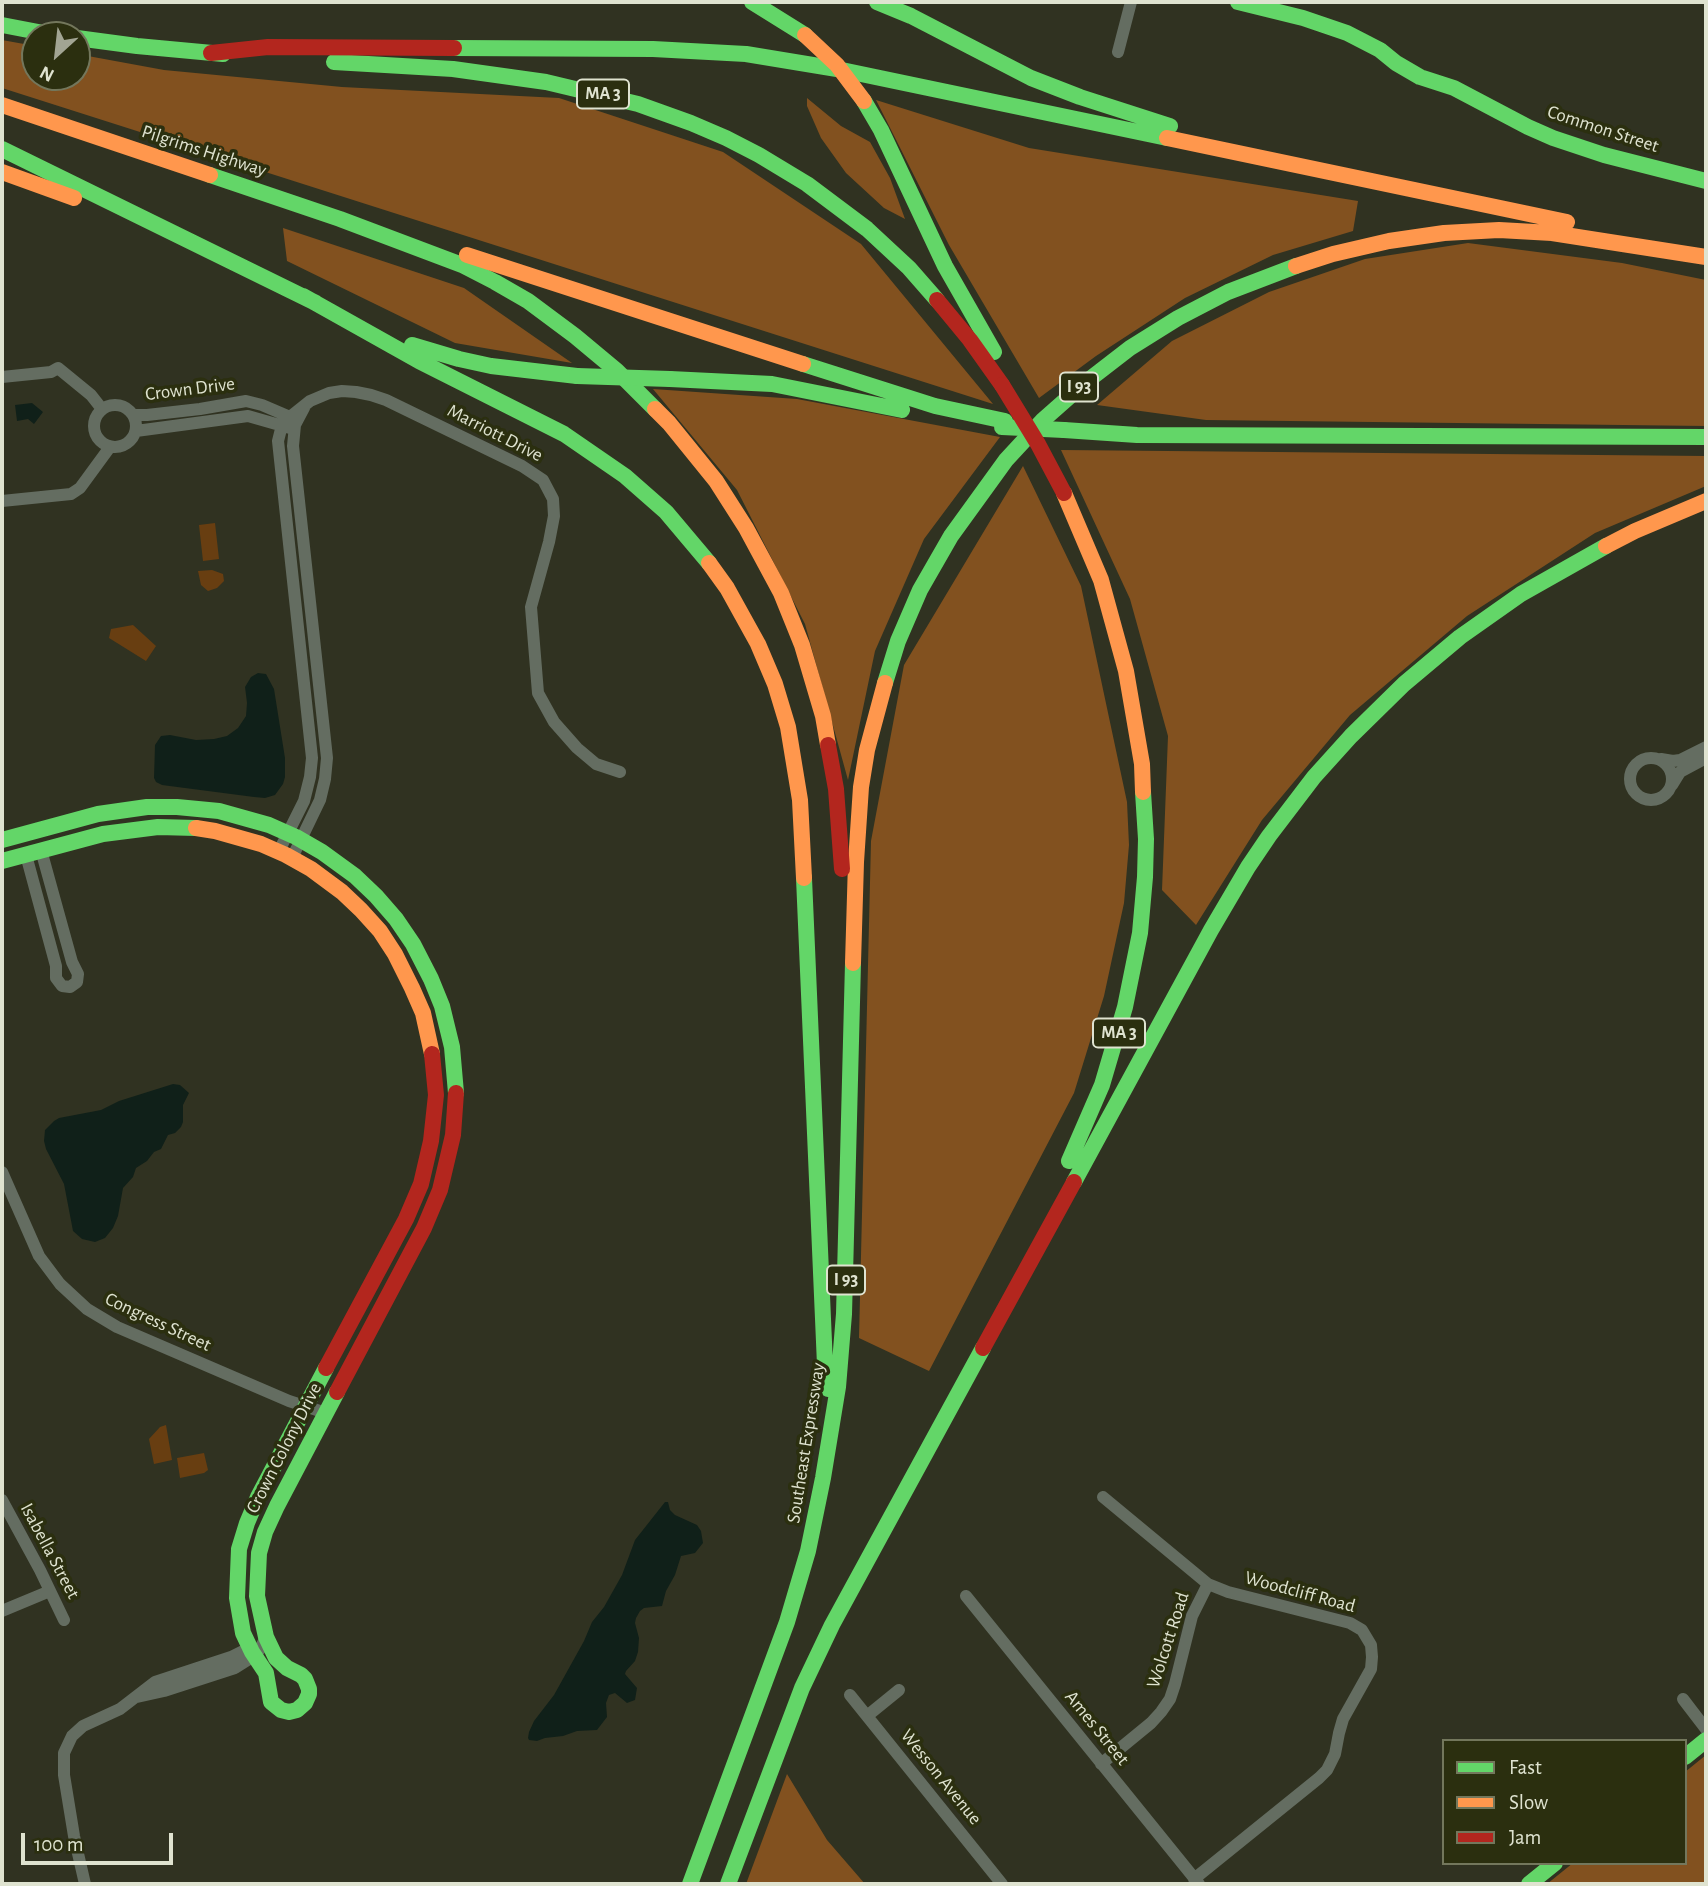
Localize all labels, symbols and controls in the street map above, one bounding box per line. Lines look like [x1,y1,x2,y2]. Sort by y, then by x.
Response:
north arrow [21,21,91,91]
text: N [37,62,57,85]
road number: MA 3 [577,80,629,108]
street label: Common Street [1544,100,1662,158]
street label: Pilgrims Highway [139,120,269,182]
street label: Crown Drive [144,372,236,406]
road number: I 93 [1060,372,1098,402]
street label: Marriott Drive [443,399,547,467]
road number: MA 3 [1093,1018,1145,1048]
road number: I 93 [827,1266,865,1294]
street label: Congress Street [101,1287,215,1357]
street label: Southeast Expressway [782,1361,830,1525]
street label: Crown Colony Drive [241,1379,327,1517]
street label: Isabella Street [15,1499,85,1603]
street label: Woodcliff Road [1242,1566,1358,1618]
street label: Wolcott Road [1142,1589,1194,1691]
street label: Ames Street [1060,1686,1134,1770]
street label: Wesson Avenue [896,1725,986,1829]
legend [1442,1739,1687,1865]
text: Fast [1509,1757,1542,1778]
text: Slow [1509,1792,1548,1813]
scale bar [24,1820,177,1864]
text: Jam [1509,1827,1541,1848]
text: 100 m [34,1834,84,1855]

